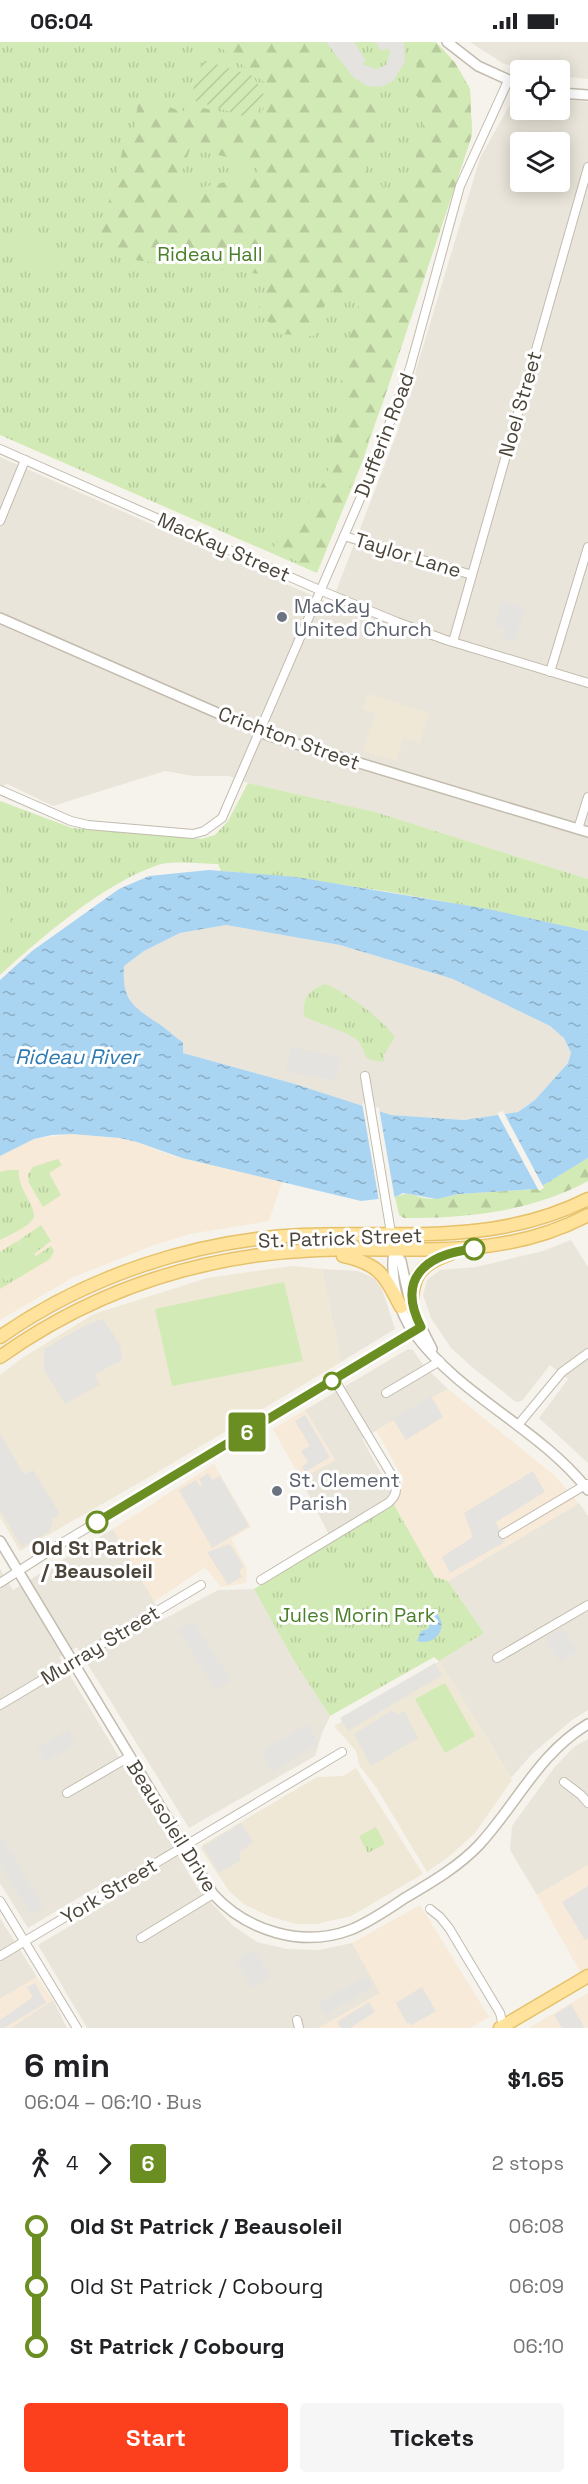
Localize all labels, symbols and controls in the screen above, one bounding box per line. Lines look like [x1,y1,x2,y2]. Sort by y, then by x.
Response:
text: 06:04 [30,7,93,35]
map controls [510,60,570,192]
button: locate [510,60,570,120]
button: layers [510,132,570,192]
park label: Rideau Hall [157,241,263,267]
street label: Noel Street [493,348,547,460]
street label: Dufferin Road [348,369,420,501]
street label: MacKay Street [154,506,294,588]
street label: Taylor Lane [352,526,464,584]
place label: MacKay United Church [294,593,432,642]
marker: MacKay United Church [275,610,289,624]
street label: Crichton Street [215,700,363,776]
water label: Rideau River [15,1043,141,1070]
street label: St. Patrick Street [257,1222,423,1254]
unlabelled marker [463,1238,485,1260]
unlabelled marker [323,1372,341,1390]
line badge: 6 [228,1412,266,1452]
text: 6 [241,1419,253,1446]
place label: St. Clement Parish [289,1467,400,1516]
marker: St. Clement Parish [270,1484,284,1498]
marker: Old St Patrick / Beausoleil [86,1511,108,1533]
place label: Old St Patrick / Beausoleil [31,1535,163,1584]
street label: Murray Street [36,1599,164,1691]
park label: Jules Morin Park [278,1602,436,1628]
street label: Beausoleil Drive [121,1755,223,1897]
street label: York Street [56,1852,162,1930]
text: 6 min [24,2045,110,2087]
text: $1.65 [508,2065,564,2093]
text: 06:04 – 06:10 · Bus [24,2089,202,2115]
icon: walk [24,2147,57,2180]
icon: forward [88,2147,121,2180]
text: 4 [66,2150,79,2176]
text: 6 [142,2150,154,2177]
text: 2 stops [492,2150,564,2176]
text: Old St Patrick / Beausoleil [70,2212,342,2240]
text: 06:08 [509,2213,564,2239]
text: Old St Patrick / Cobourg [70,2272,323,2300]
text: 06:09 [509,2273,564,2299]
text: St Patrick / Cobourg [70,2332,285,2360]
text: 06:10 [513,2333,564,2359]
button: Start [24,2403,288,2472]
button: Tickets [300,2403,564,2472]

